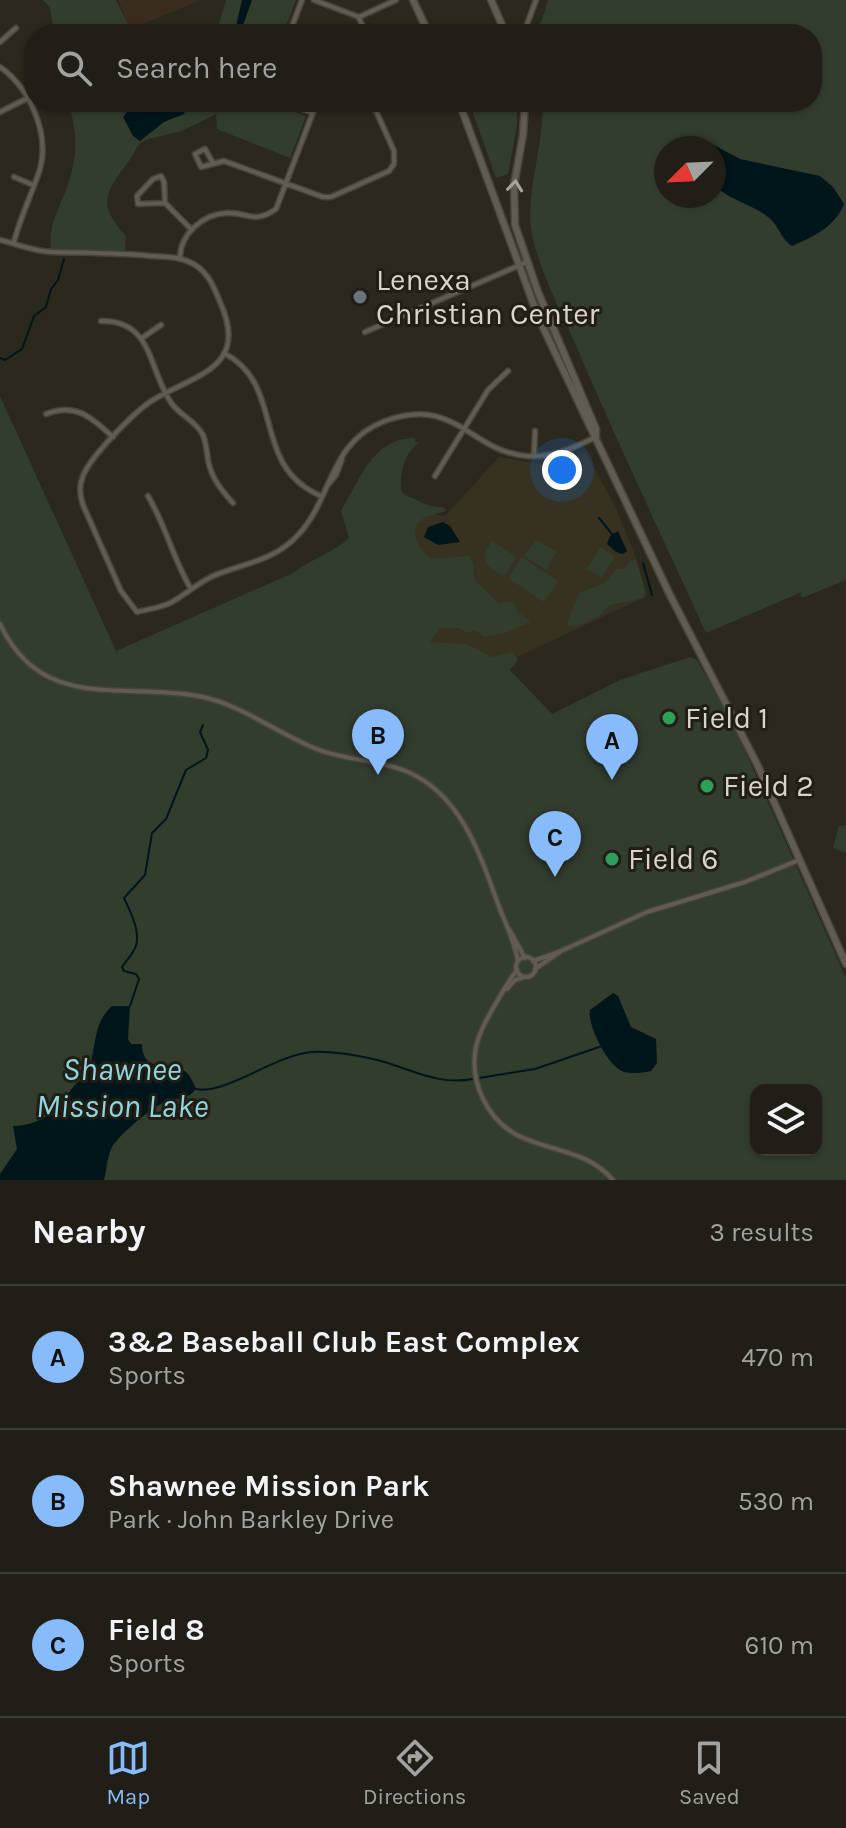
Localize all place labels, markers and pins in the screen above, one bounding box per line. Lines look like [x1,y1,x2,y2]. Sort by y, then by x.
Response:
place label: Lenexa Christian Center [376,262,600,332]
marker: Lenexa Christian Center [351,288,369,306]
place label: Field 1 [685,700,768,736]
pin: B [352,709,404,775]
marker: Field 1 [660,709,678,727]
pin: A [586,714,638,780]
place label: Field 2 [723,768,814,804]
marker: Field 2 [698,777,716,795]
pin: C [529,811,581,877]
place label: Field 6 [628,841,719,877]
marker: Field 6 [603,850,621,868]

